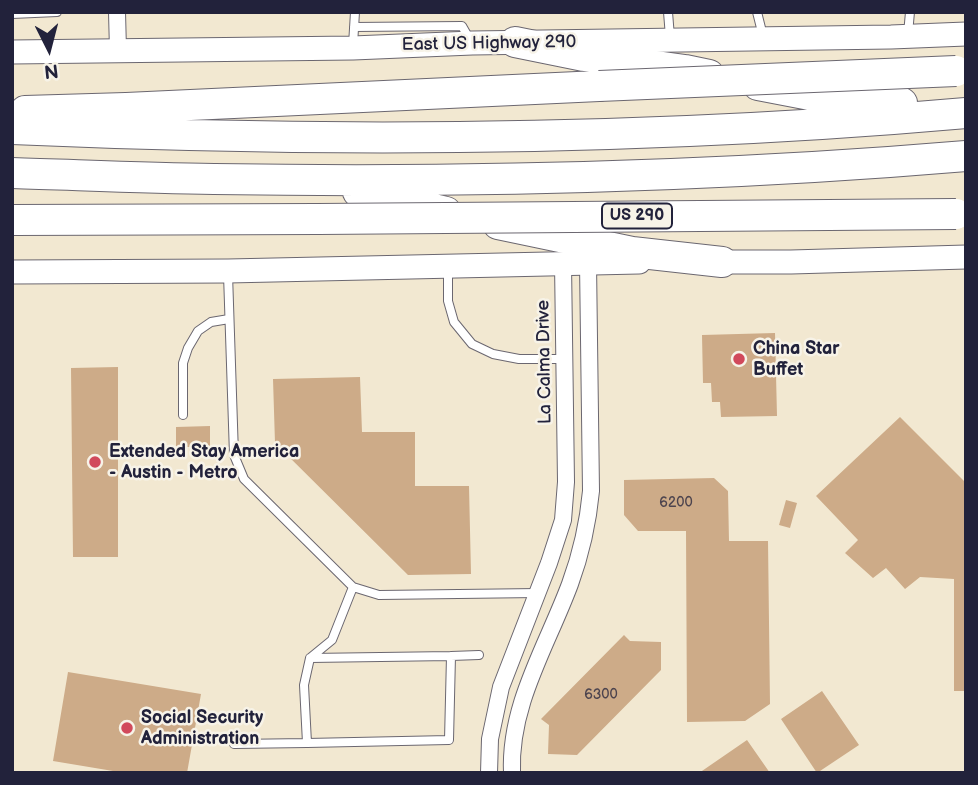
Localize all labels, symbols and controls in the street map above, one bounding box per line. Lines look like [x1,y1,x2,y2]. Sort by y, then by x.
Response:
north arrow [14,14,84,84]
street label: East US Highway 290 [402,32,576,56]
text: N [43,58,60,83]
road number: US 290 [602,204,672,229]
street label: La Calma Drive [533,300,557,424]
place label: China Star Buffet [753,338,839,380]
marker: China Star Buffet [731,351,747,367]
place label: Extended Stay America - Austin - Metro [109,441,299,484]
marker: Extended Stay America - Austin - Metro [87,454,103,470]
house number: 6200 [659,495,693,511]
house number: 6300 [584,687,618,703]
place label: Social Security Administration [141,707,263,750]
marker: Social Security Administration [119,720,135,736]

